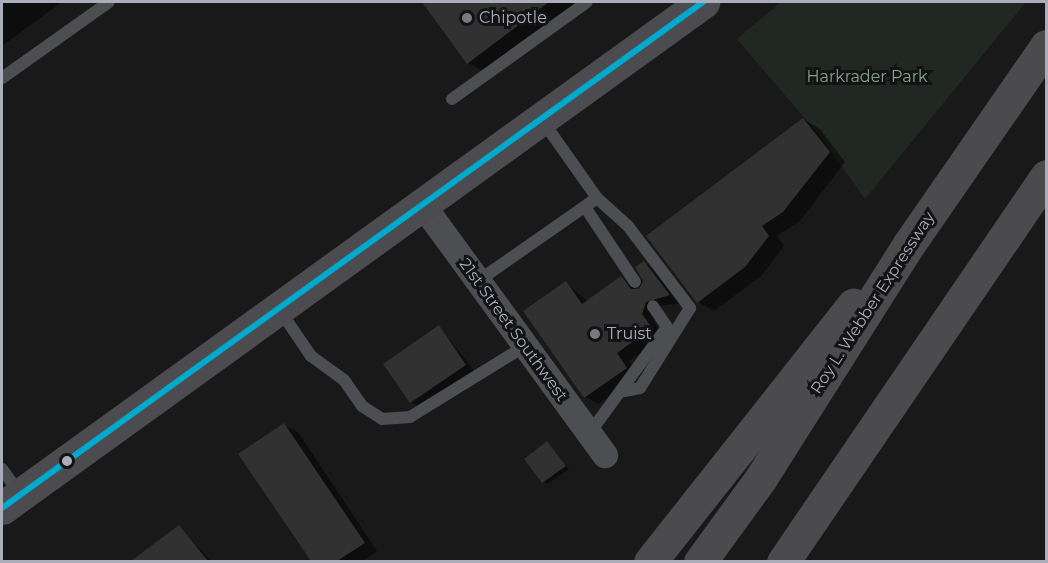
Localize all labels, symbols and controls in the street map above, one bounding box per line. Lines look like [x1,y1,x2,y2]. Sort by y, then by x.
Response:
place label: Chipotle [479,8,547,28]
marker: Chipotle [460,11,474,25]
park label: Harkrader Park [806,67,928,87]
street label: Roy L. Webber Expressway [807,208,939,398]
street label: 21st Street Southwest [455,255,571,405]
place label: Truist [607,324,652,344]
marker: Truist [588,327,602,341]
unlabelled marker [61,455,73,467]

